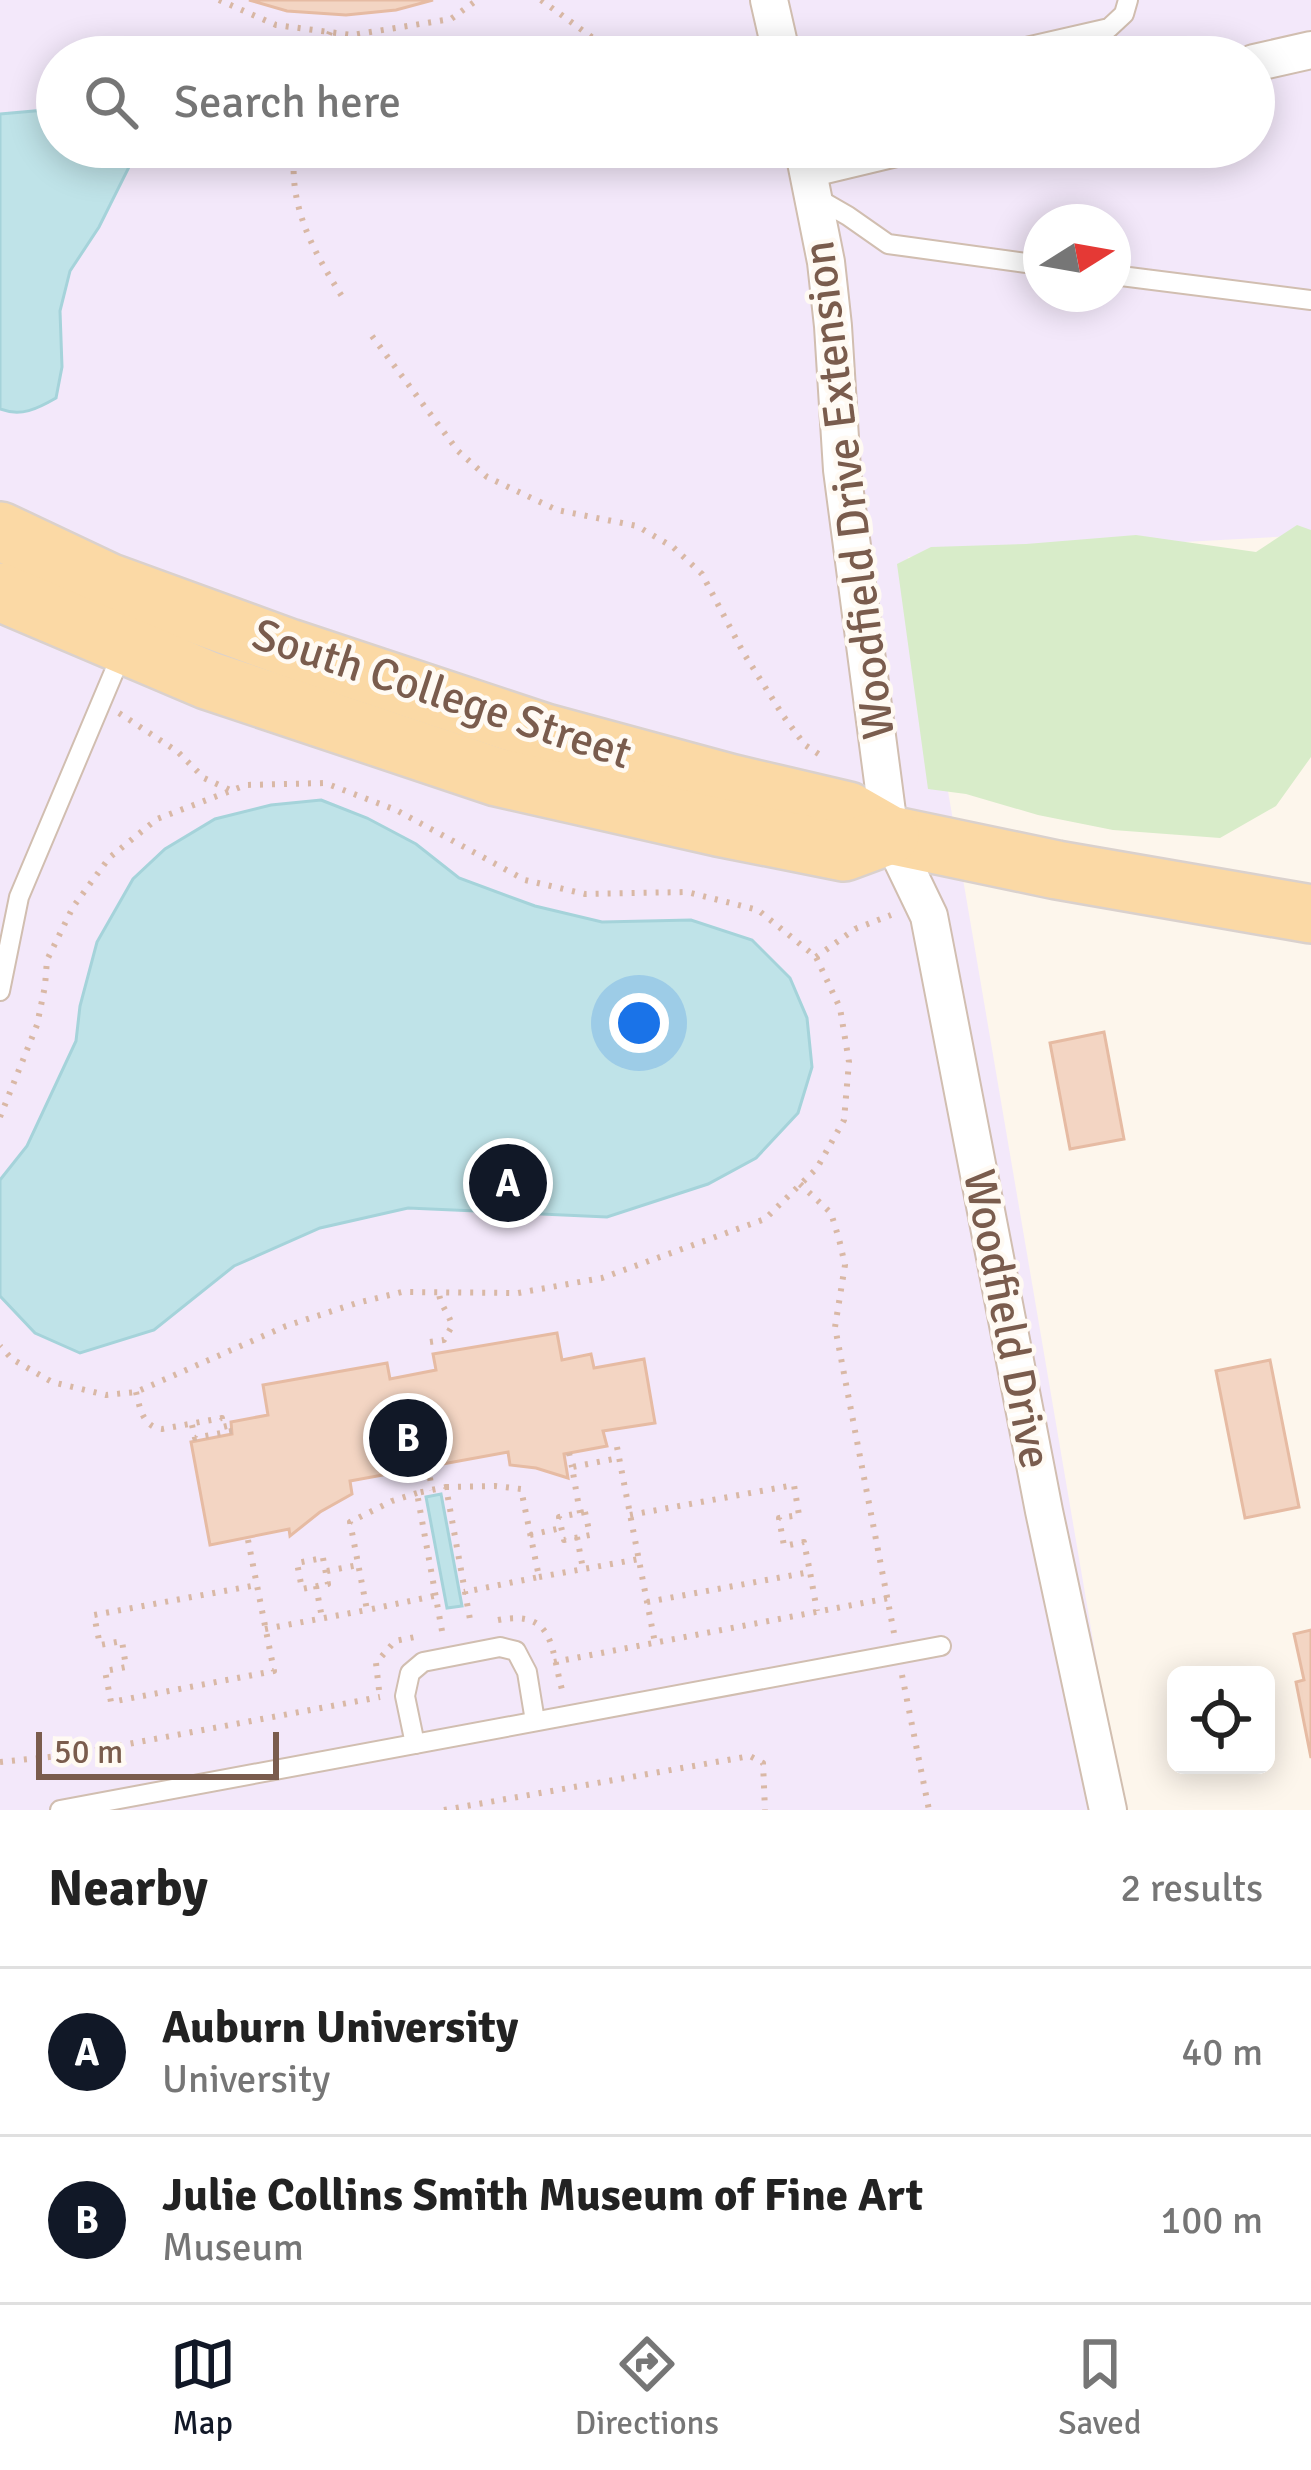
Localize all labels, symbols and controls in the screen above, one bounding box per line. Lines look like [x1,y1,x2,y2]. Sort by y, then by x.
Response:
search box [36,36,1275,168]
icon: search [78,69,144,135]
text: Search here [174,75,401,130]
north arrow [1023,204,1131,312]
street label: Woodfield Drive Extension [791,238,907,742]
street label: South College Street [246,607,638,781]
your location [609,993,669,1053]
pin: A [469,1138,547,1228]
street label: Woodfield Drive [951,1165,1063,1473]
pin: B [369,1393,447,1483]
map controls [1167,1666,1275,1774]
button: locate [1167,1666,1275,1774]
scale bar [36,1726,279,1779]
text: 50 m [54,1732,123,1773]
text: Nearby [48,1857,208,1920]
text: 2 results [1120,1864,1263,1912]
text: Auburn University [162,2000,518,2055]
text: A [75,2028,99,2076]
text: 40 m [1181,2028,1263,2076]
text: University [162,2055,330,2103]
text: Julie Collins Smith Museum of Fine Art [162,2168,923,2223]
text: B [75,2196,99,2244]
text: 100 m [1160,2196,1263,2244]
text: Museum [162,2223,304,2271]
tab: Map [170,2331,236,2444]
tab: Directions [575,2331,719,2444]
tab: Saved [1058,2331,1141,2444]

